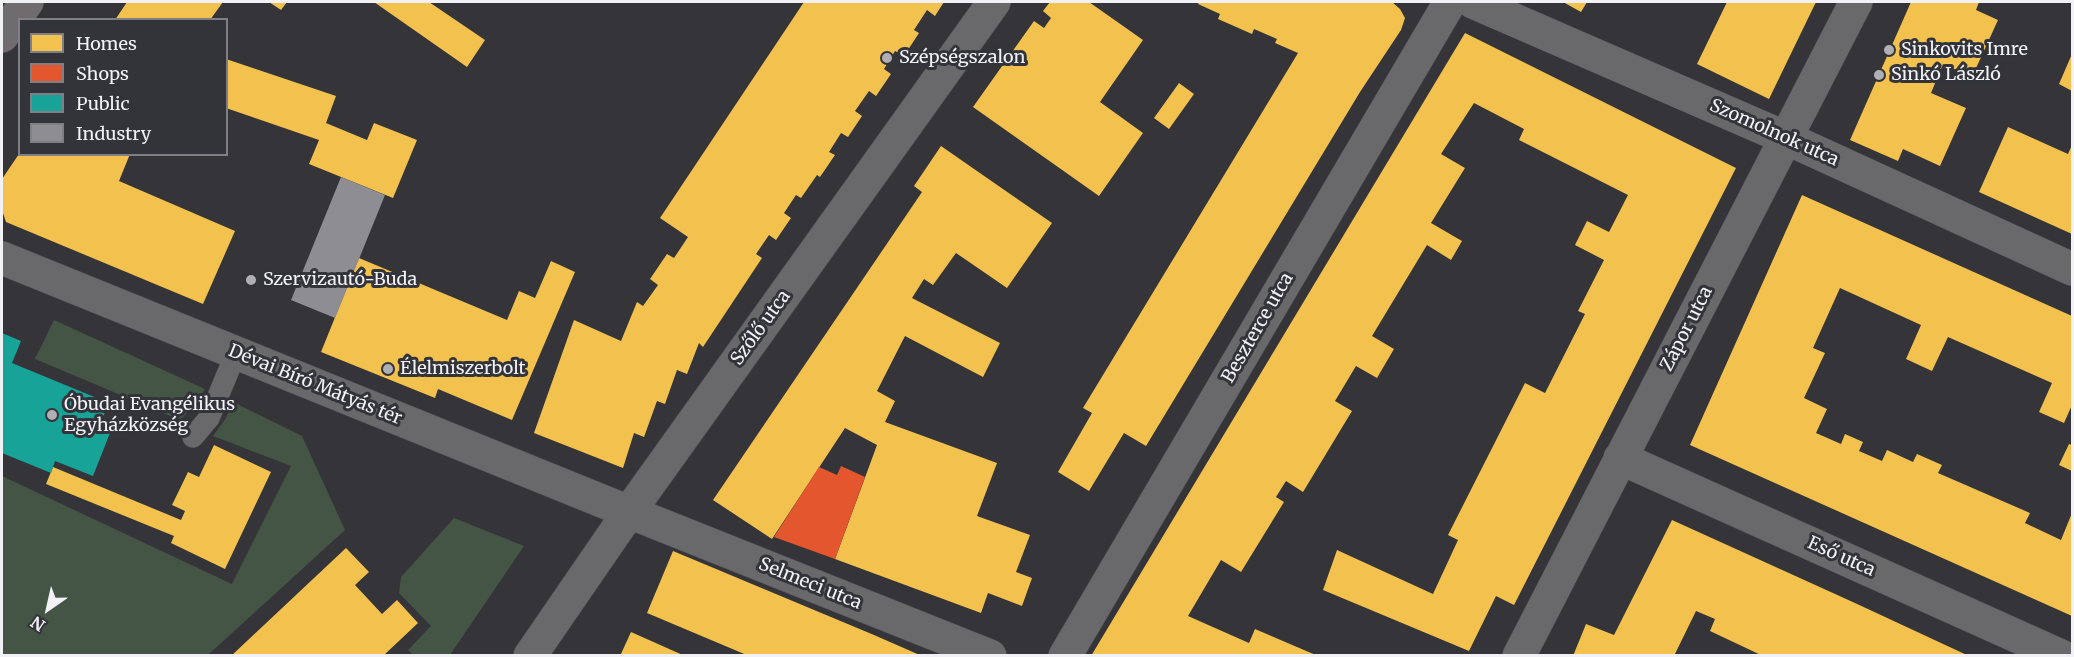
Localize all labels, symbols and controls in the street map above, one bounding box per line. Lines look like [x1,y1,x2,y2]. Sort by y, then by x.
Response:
legend [18,18,228,156]
text: Homes [76,32,137,55]
place label: Sinkovits Imre [1901,39,2028,61]
marker: Sinkovits Imre [1882,43,1896,57]
place label: Szépségszalon [899,47,1025,69]
marker: Szépségszalon [880,51,894,65]
text: Shops [76,62,129,85]
place label: Sinkó László [1891,64,2001,86]
marker: Sinkó László [1872,68,1886,82]
text: Public [76,92,130,115]
street label: Szomolnok utca [1706,95,1842,171]
text: Industry [76,122,151,145]
place label: Szervizautó-Buda [263,269,417,291]
street label: Beszterce utca [1218,269,1298,387]
marker: Szervizautó-Buda [244,273,258,287]
street label: Zápor utca [1656,283,1718,375]
street label: Szőlő utca [727,286,795,370]
street label: Dévai Bíró Mátyás tér [225,340,405,430]
place label: Élelmiszerbolt [400,358,525,380]
marker: Élelmiszerbolt [381,362,395,376]
place label: Óbudai Evangélikus Egyházközség [64,394,235,436]
marker: Óbudai Evangélikus Egyházközség [45,408,59,422]
street label: Eső utca [1804,533,1878,581]
street label: Selmeci utca [755,554,865,614]
north arrow [18,579,78,639]
text: N [27,612,49,636]

